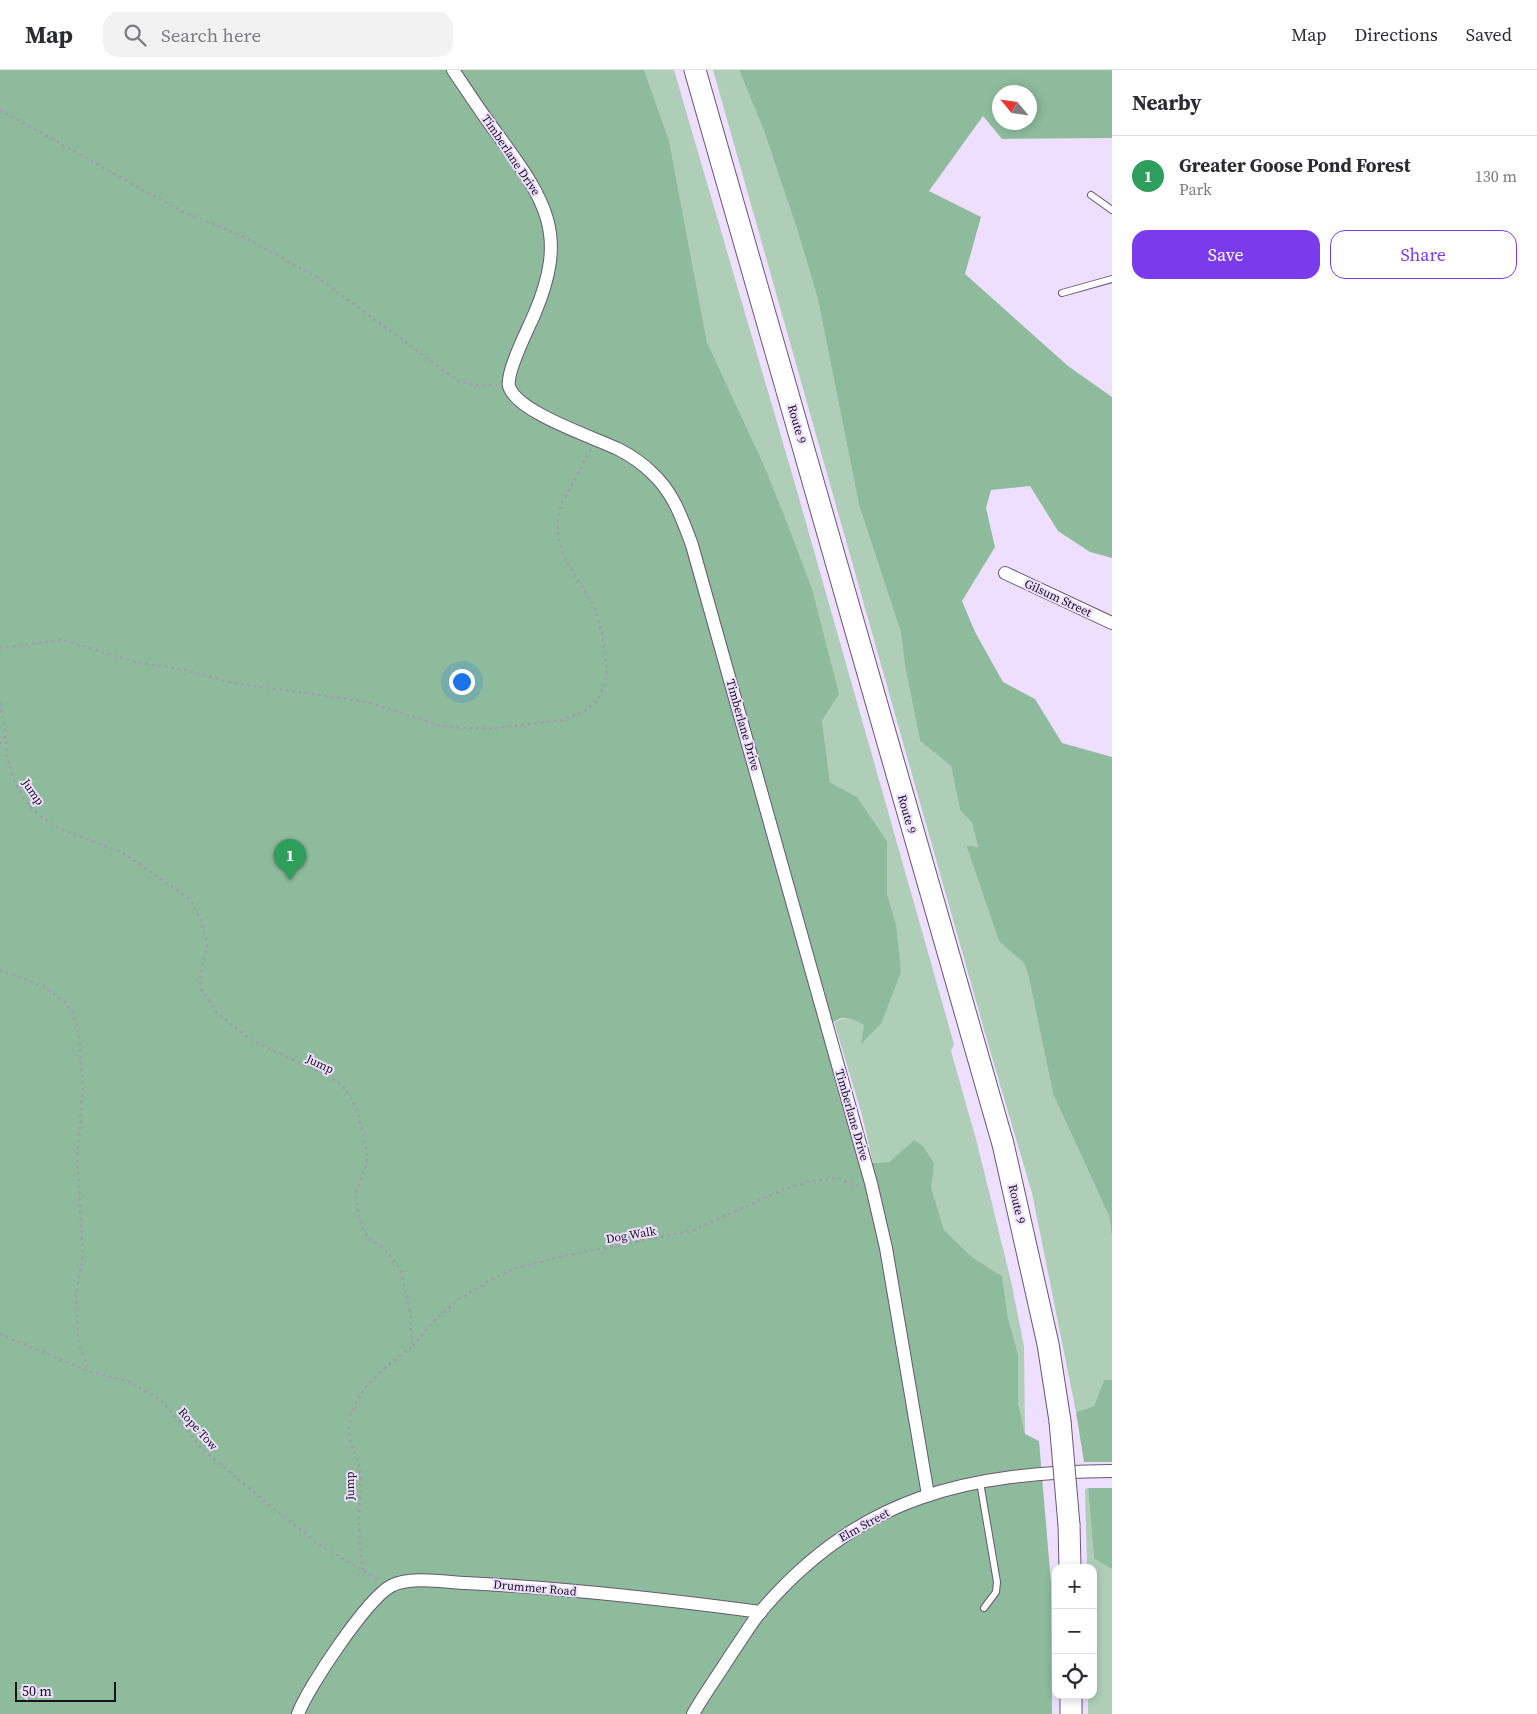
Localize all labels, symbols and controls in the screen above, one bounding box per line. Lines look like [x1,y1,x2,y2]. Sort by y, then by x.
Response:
search box [103,12,453,57]
text: Map [25,18,73,51]
icon: search [121,21,149,49]
text: Search here [161,22,261,48]
text: Map [1291,22,1327,47]
text: Directions [1355,22,1438,47]
text: Saved [1466,22,1512,47]
north arrow [992,85,1037,130]
text: Nearby [1132,88,1202,117]
street label: Timberlane Drive [478,111,544,199]
text: Greater Goose Pond Forest [1179,152,1410,178]
text: 1 [1144,165,1152,187]
text: 130 m [1475,165,1517,187]
text: Park [1179,178,1212,200]
button: Save [1132,230,1320,279]
button: Share [1330,230,1517,279]
street label: Route 9 [784,403,810,445]
street label: Gilsum Street [1022,575,1094,621]
your location [449,669,475,695]
street label: Timberlane Drive [722,677,764,773]
street label: Jump [18,775,48,808]
street label: Route 9 [894,793,920,835]
pin: 1 [274,839,306,880]
street label: Jump [303,1050,336,1077]
street label: Timberlane Drive [831,1067,873,1163]
street label: Route 9 [1005,1183,1029,1225]
street label: Dog Walk [605,1223,658,1247]
street label: Rope Tow [175,1404,222,1454]
street label: Jump [342,1471,358,1502]
street label: Elm Street [836,1505,892,1545]
map controls [1052,1564,1097,1699]
button: + [1052,1564,1097,1609]
street label: Drummer Road [493,1576,577,1600]
button: − [1052,1609,1097,1654]
button: locate [1052,1654,1097,1699]
scale bar [15,1679,116,1702]
text: 50 m [22,1681,52,1701]

